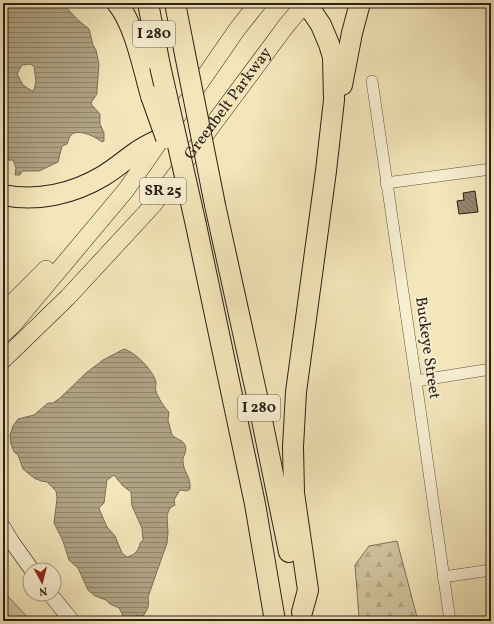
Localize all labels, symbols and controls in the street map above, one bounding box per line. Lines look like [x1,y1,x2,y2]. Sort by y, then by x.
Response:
road number: I 280 [133,21,175,47]
street label: Greenbelt Parkway [179,43,277,164]
road number: SR 25 [140,178,186,204]
street label: Buckeye Street [409,296,445,401]
road number: I 280 [238,395,280,421]
north arrow [22,562,62,602]
text: N [38,583,48,598]

